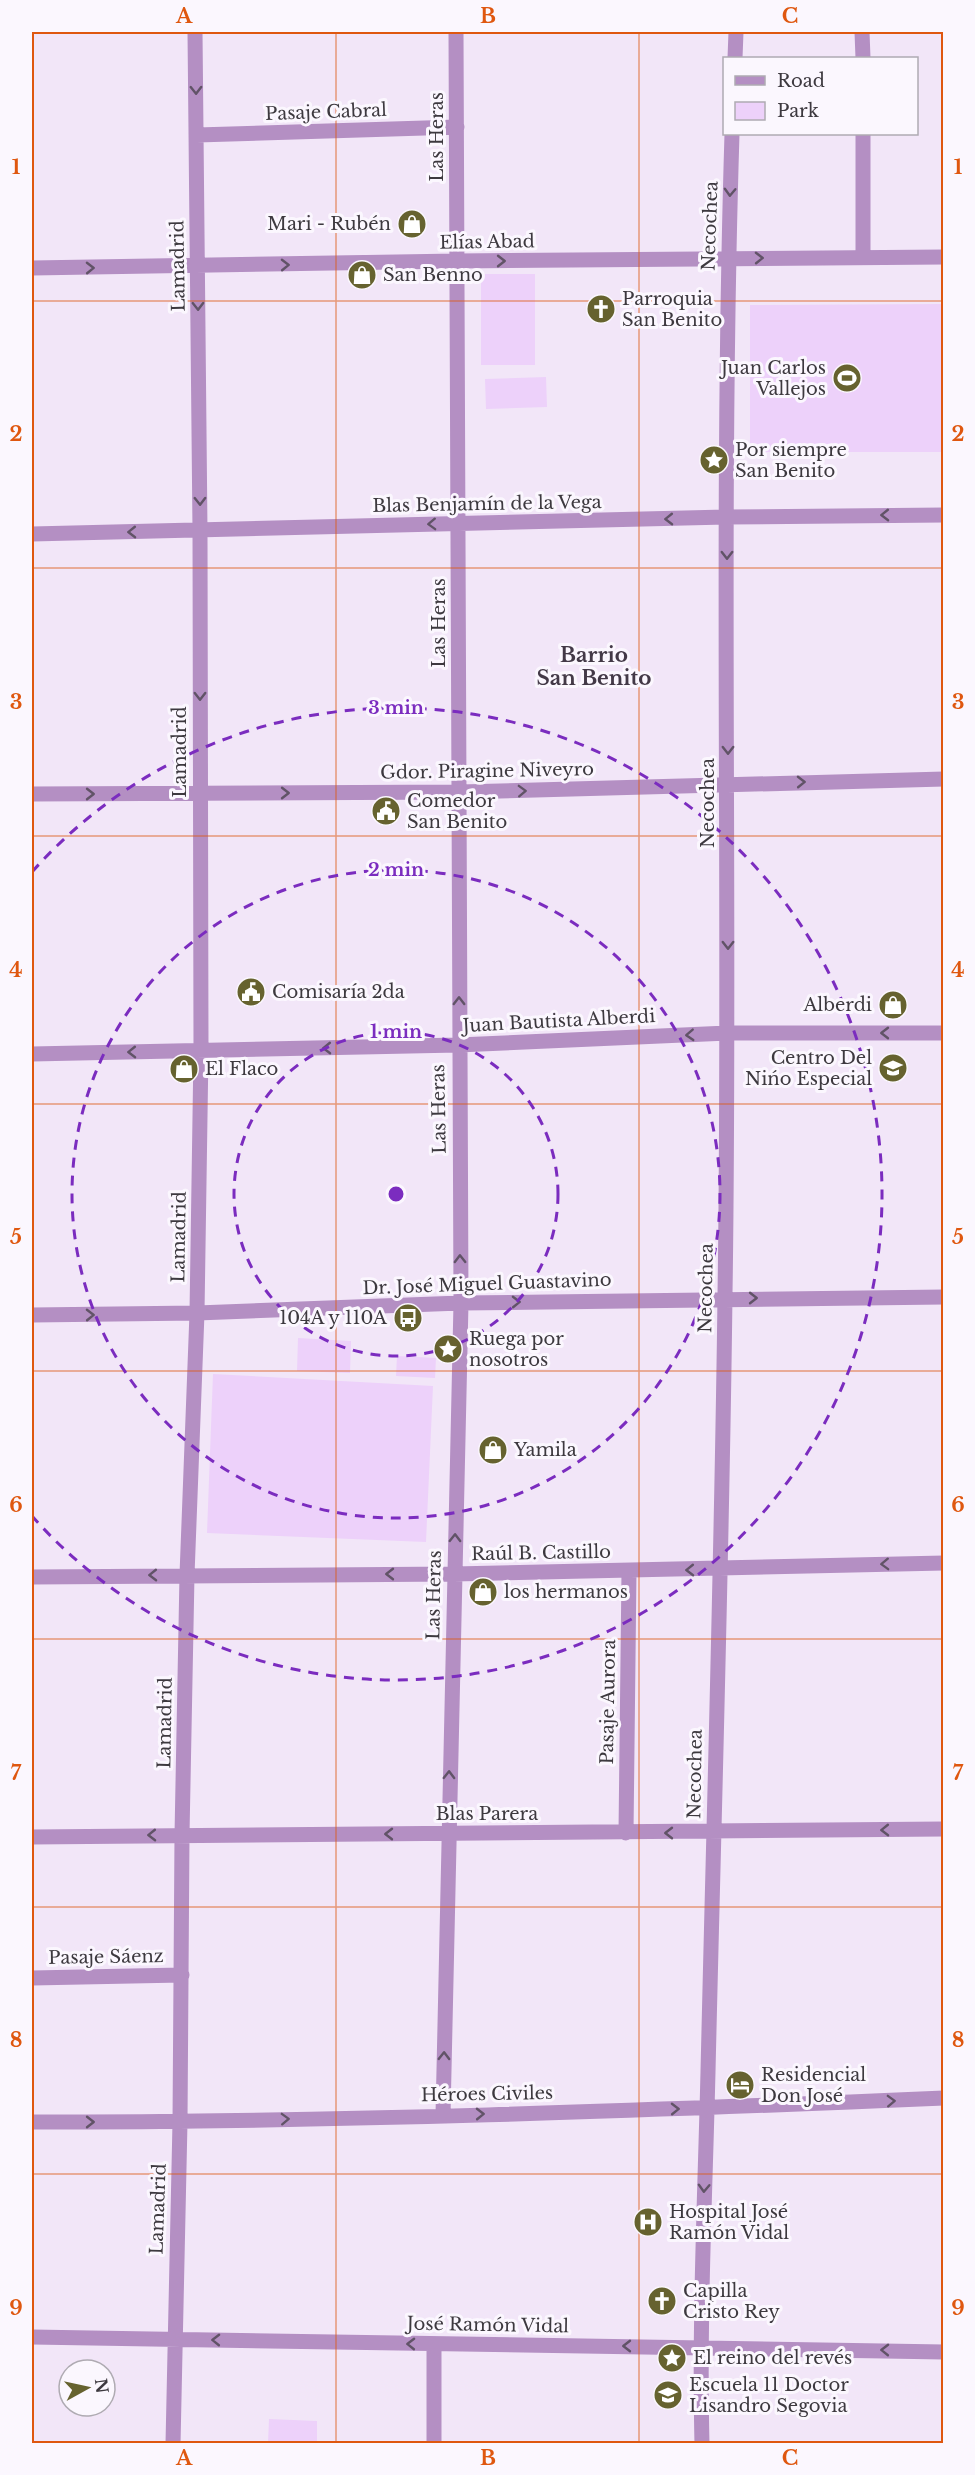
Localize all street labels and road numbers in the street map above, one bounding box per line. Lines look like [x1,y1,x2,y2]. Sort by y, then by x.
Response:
street label: Las Heras [426,92,448,182]
street label: Pasaje Cabral [265,99,387,125]
street label: Necochea [697,181,723,271]
street label: Lamadrid [166,220,190,312]
street label: Elías Abad [439,230,535,254]
street label: Blas Benjamín de la Vega [372,491,602,517]
street label: Las Heras [428,578,450,668]
street label: Lamadrid [169,706,191,798]
street label: Gdor. Piragine Niveyro [380,758,594,784]
street label: Necochea [697,758,719,848]
street label: Juan Bautista Alberdi [460,1005,656,1037]
street label: Las Heras [427,1064,451,1154]
street label: Lamadrid [167,1191,191,1283]
street label: Necochea [694,1243,718,1333]
street label: Dr. José Miguel Guastavino [362,1269,612,1299]
street label: Raúl B. Castillo [471,1541,611,1565]
street label: Las Heras [422,1550,446,1640]
street label: Pasaje Aurora [596,1639,620,1765]
street label: Lamadrid [153,1677,177,1769]
street label: Necochea [683,1729,707,1819]
street label: Blas Parera [436,1803,538,1825]
street label: Pasaje Sáenz [48,1945,164,1969]
street label: Héroes Civiles [421,2082,553,2106]
street label: Lamadrid [145,2163,171,2255]
street label: José Ramón Vidal [405,2313,569,2337]

